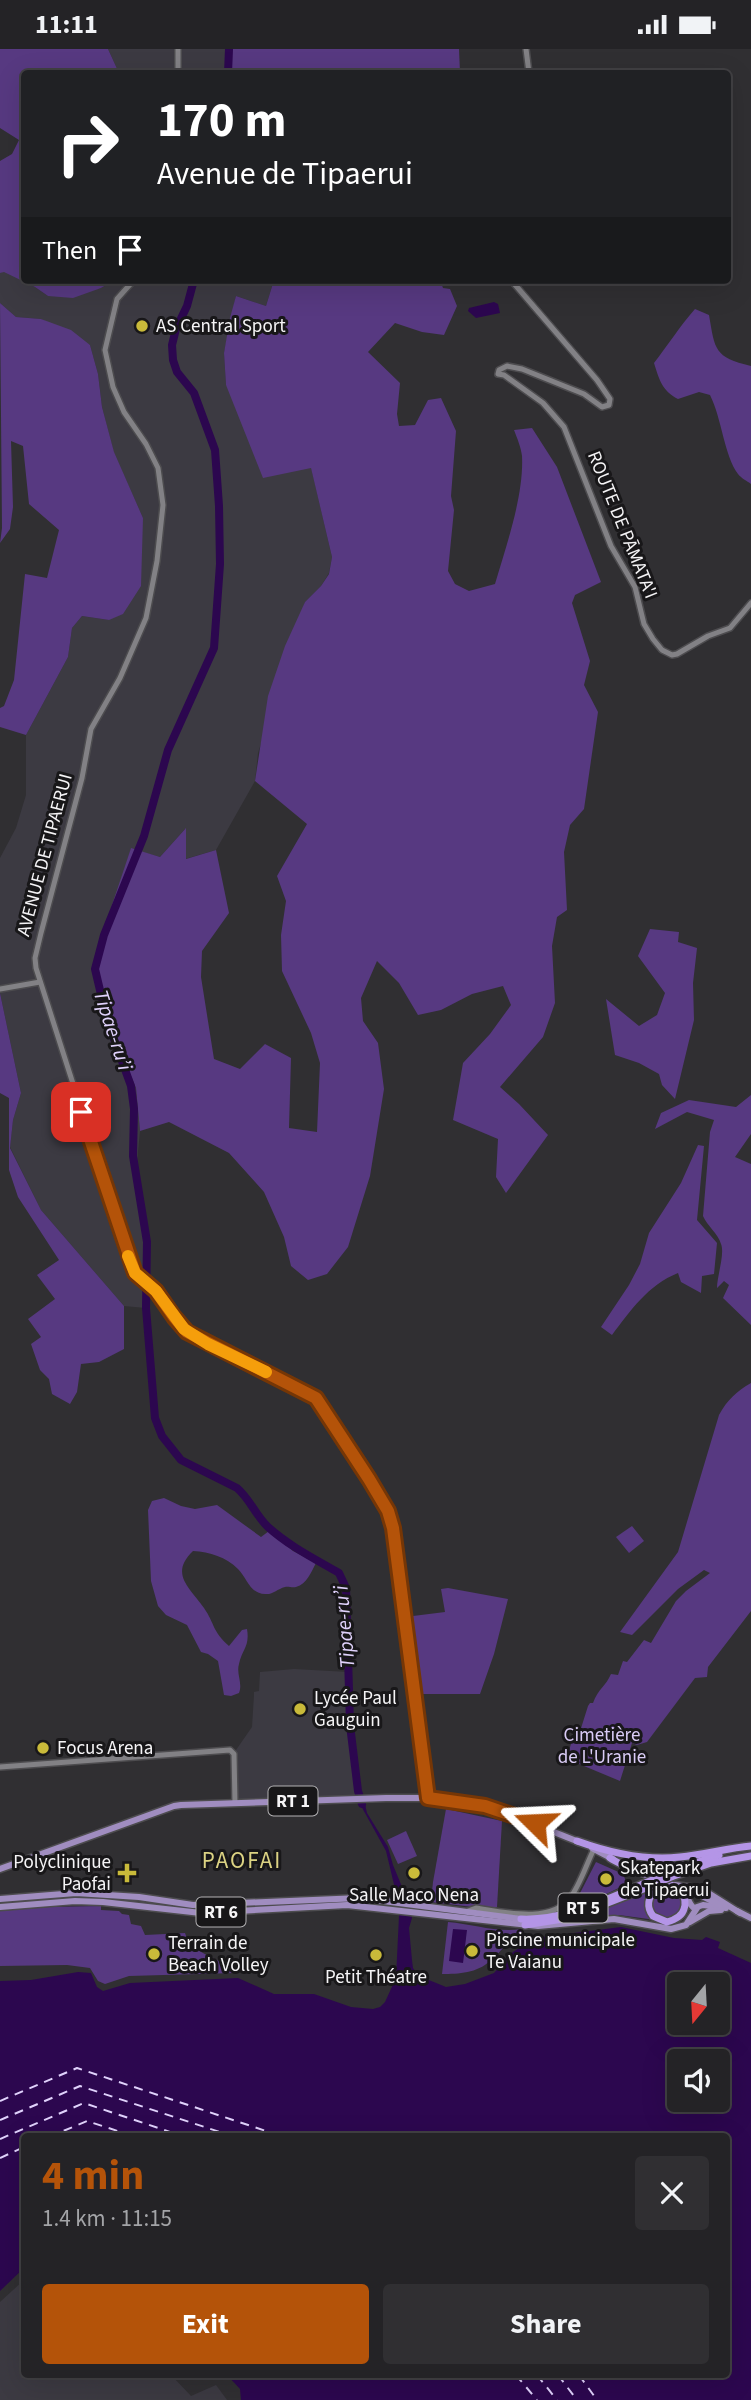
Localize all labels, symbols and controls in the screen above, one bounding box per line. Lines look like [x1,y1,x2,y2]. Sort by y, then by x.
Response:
text: 11:11 [35,6,98,43]
text: 170 m [157,86,286,156]
icon: right [42,98,133,189]
text: Avenue de Tipaerui [157,151,413,197]
icon: arrive [111,231,149,269]
text: Then [42,232,97,269]
place label: AS Central Sport [156,313,286,340]
marker: AS Central Sport [134,318,150,334]
street label: ROUTE DE PĀMATA'I [580,447,664,603]
street label: AVENUE DE TIPAERUI [10,771,80,939]
water label: Tipae-ru’i [86,986,140,1075]
pin [51,1082,111,1142]
icon: arrive [62,1093,100,1131]
water label: Tipae-ru’i [325,1583,363,1670]
place label: Lycée Paul Gauguin [314,1685,397,1734]
marker: Lycée Paul Gauguin [292,1701,308,1717]
park label: Cimetière de L'Uranie [558,1722,646,1771]
place label: Focus Arena [57,1735,153,1762]
marker: Focus Arena [35,1740,51,1756]
road number: RT 1 [268,1786,318,1815]
position arrow [498,1786,572,1860]
district label: PAOFAI [202,1844,282,1877]
place label: Polyclinique Paofai [13,1849,111,1898]
place label: Skatepark de Tipaerui [620,1855,710,1904]
marker: Polyclinique Paofai [117,1863,137,1883]
marker: Salle Maco Nena [406,1865,422,1881]
marker: Skatepark de Tipaerui [598,1871,614,1887]
place label: Salle Maco Nena [349,1882,479,1909]
road number: RT 5 [558,1893,608,1922]
road number: RT 6 [196,1898,246,1927]
place label: Piscine municipale Te Vaianu [486,1927,635,1976]
place label: Terrain de Beach Volley [168,1930,269,1979]
marker: Piscine municipale Te Vaianu [464,1943,480,1959]
marker: Terrain de Beach Volley [146,1946,162,1962]
marker: Petit Théatre [368,1947,384,1963]
place label: Petit Théatre [325,1964,427,1991]
north arrow [667,1972,730,2035]
map controls [667,1972,730,2112]
button: sound [667,2049,730,2112]
text: 4 min [42,2146,144,2206]
button: close [635,2156,709,2230]
text: 1.4 km · 11:15 [42,2202,172,2235]
button: Exit [42,2284,369,2364]
button: Share [383,2284,709,2364]

